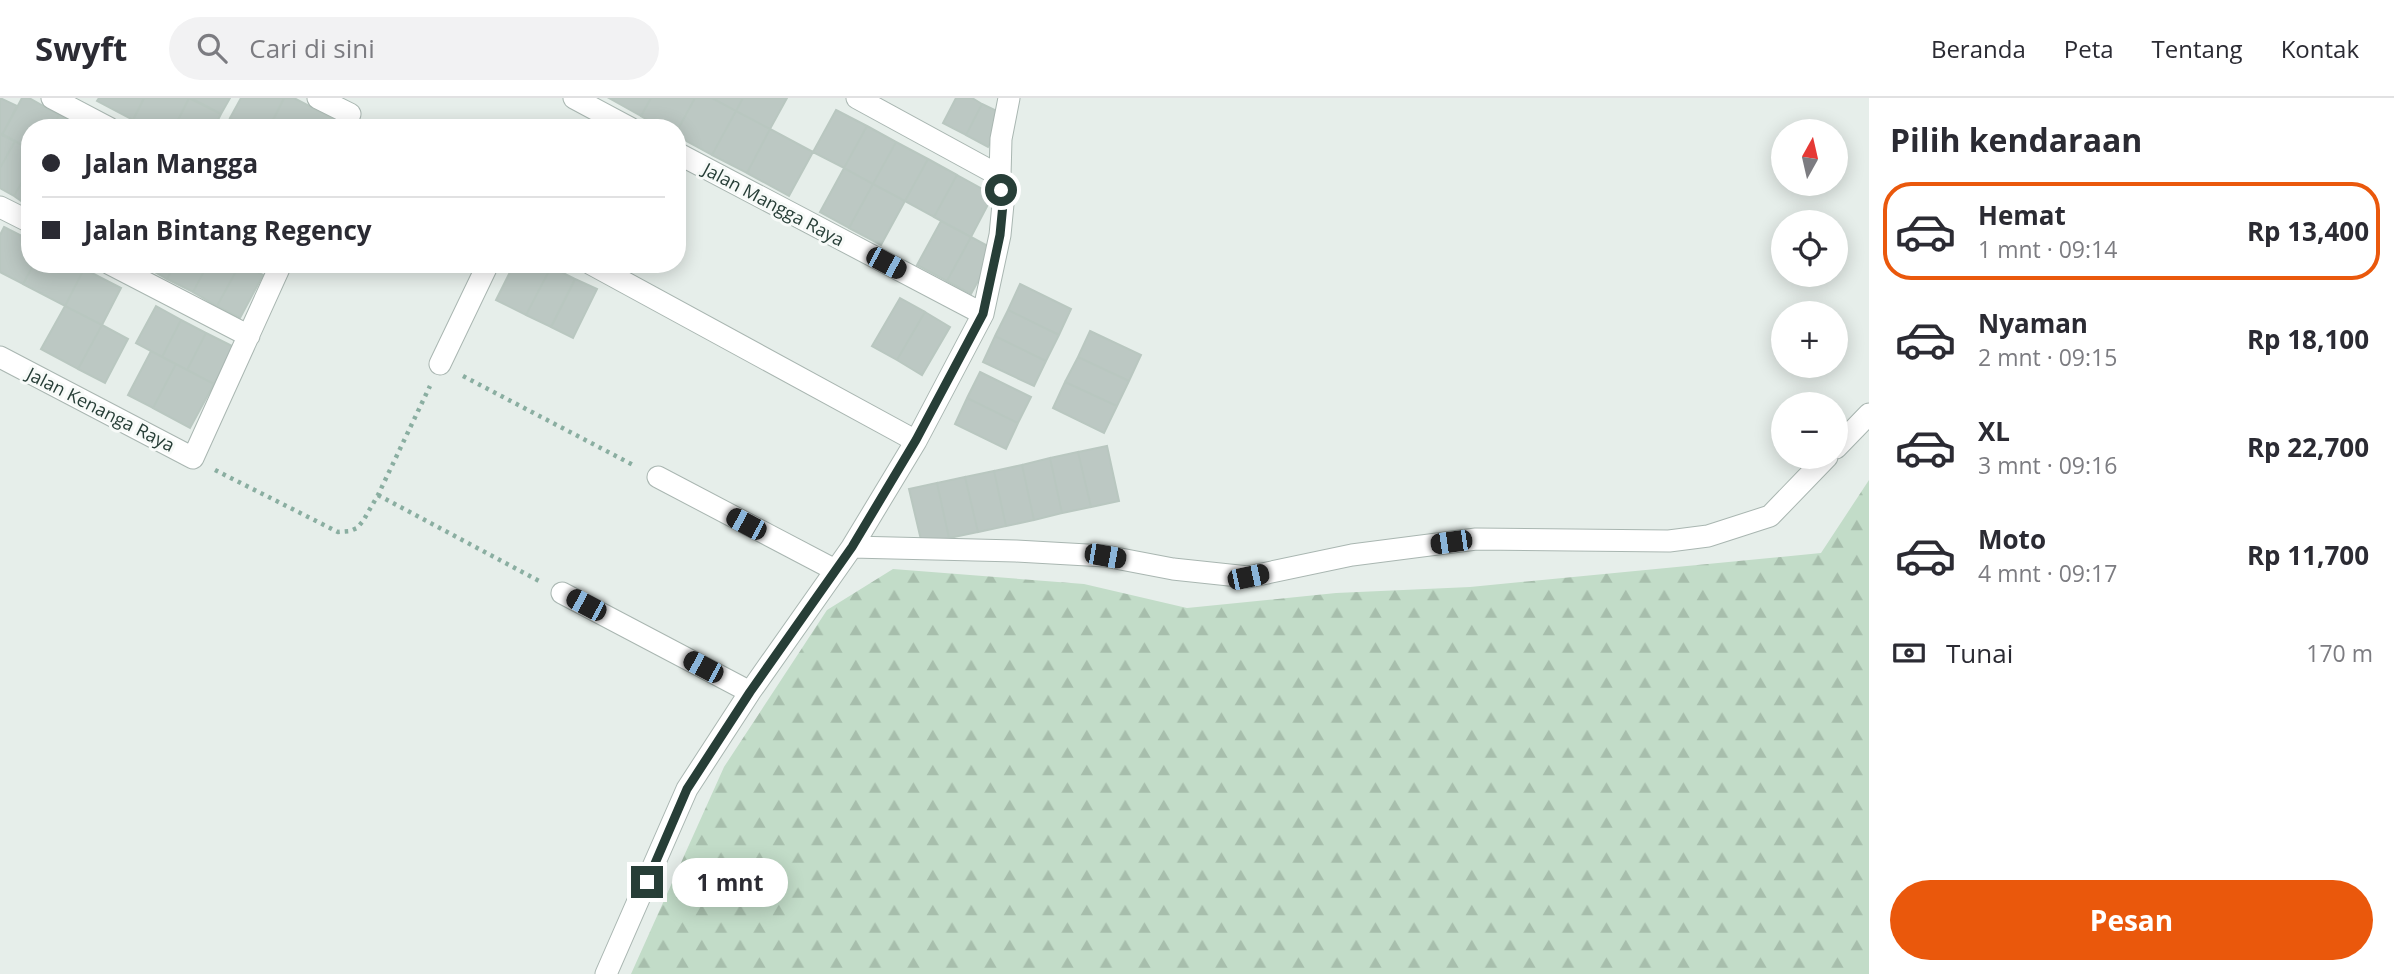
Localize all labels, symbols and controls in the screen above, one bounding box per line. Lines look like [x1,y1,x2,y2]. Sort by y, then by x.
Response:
search box [169,17,659,80]
text: Swyft [35,26,127,71]
icon: search [193,29,231,67]
text: Cari di sini [249,30,375,66]
text: Beranda [1931,32,2026,65]
text: Peta [2064,32,2114,65]
text: Tentang [2152,32,2243,65]
text: Kontak [2281,32,2359,65]
text: Pilih kendaraan [1890,118,2142,161]
north arrow [1771,119,1848,196]
map controls [1771,119,1848,469]
text: Jalan Mangga [84,145,258,181]
street label: Jalan Mangga Raya [697,156,849,251]
route start [985,174,1017,206]
text: Hemat [1978,197,2066,233]
icon: car [1894,200,1957,263]
button: locate [1771,210,1848,287]
text: Jalan Bintang Regency [84,212,372,248]
text: Rp 13,400 [2247,213,2369,249]
text: 1 mnt · 09:14 [1978,233,2117,265]
car [863,244,910,282]
button: + [1771,301,1848,378]
text: Nyaman [1978,305,2088,341]
icon: car [1894,308,1957,371]
text: Rp 18,100 [2247,321,2369,357]
text: 2 mnt · 09:15 [1978,341,2117,373]
street label: Jalan Kenanga Raya [21,360,179,457]
button: − [1771,392,1848,469]
text: XL [1978,413,2010,449]
icon: car [1894,416,1957,479]
text: Rp 22,700 [2247,429,2369,465]
text: 3 mnt · 09:16 [1978,449,2117,481]
car [723,505,770,543]
text: Moto [1978,521,2046,557]
icon: car [1894,524,1957,587]
car [1429,529,1474,555]
text: Rp 11,700 [2247,537,2369,573]
car [1083,542,1128,570]
text: 4 mnt · 09:17 [1978,557,2117,589]
car [1226,562,1271,592]
car [563,586,610,624]
icon: cash [1890,634,1928,672]
text: Tunai [1946,635,2013,671]
text: 170 m [2306,637,2373,669]
car [680,648,727,686]
callout: 1 mnt [672,858,787,906]
route end [631,866,663,898]
text: 1 mnt [697,866,763,898]
button: Pesan [1890,880,2373,960]

